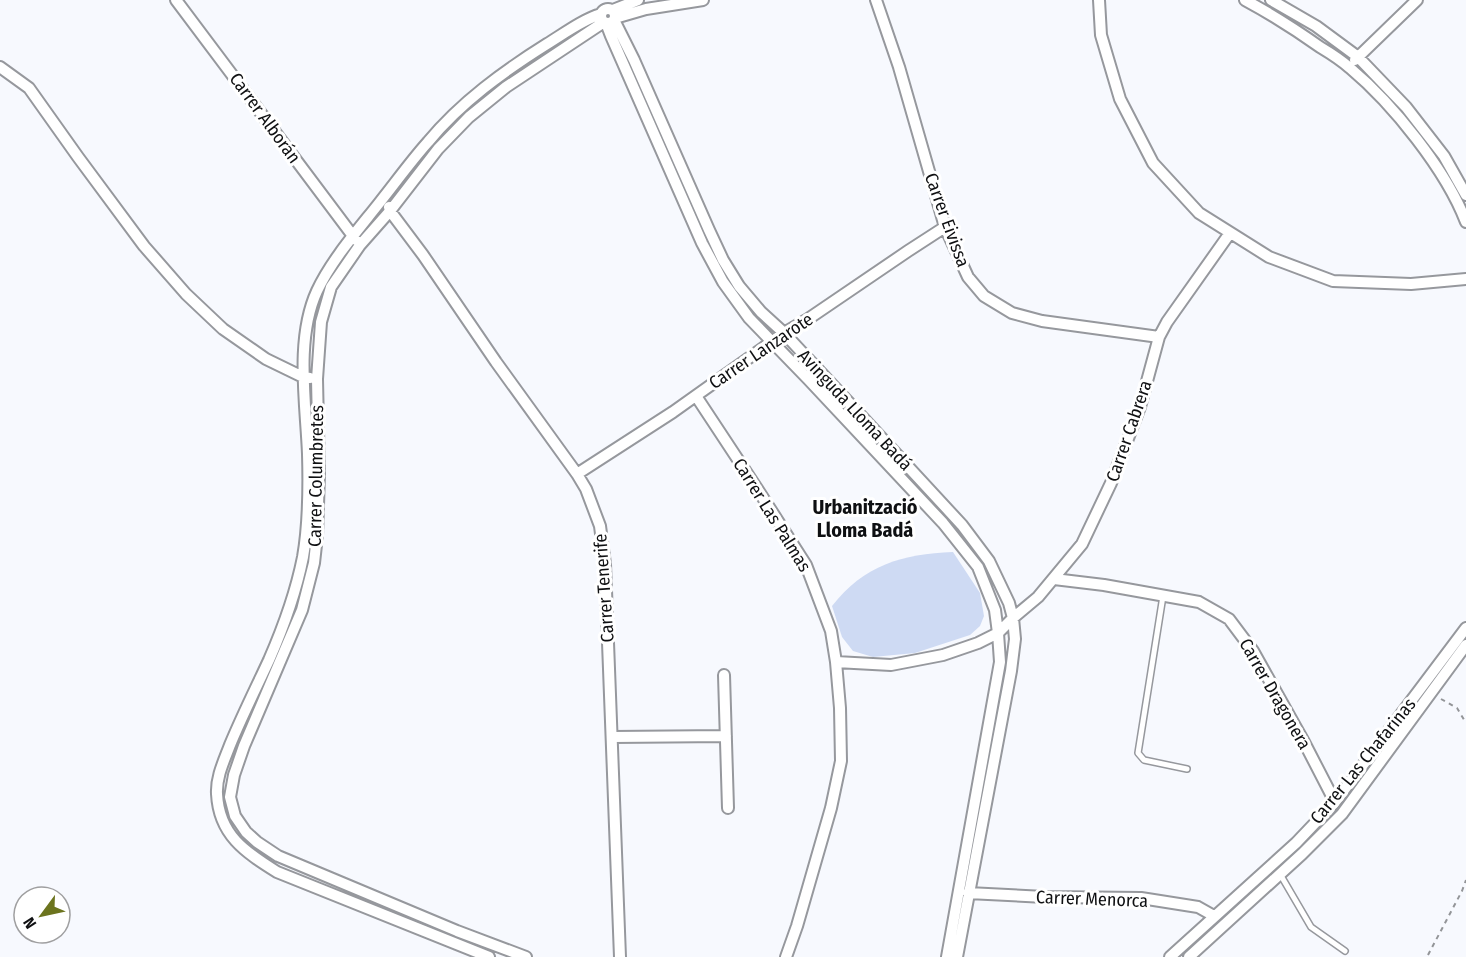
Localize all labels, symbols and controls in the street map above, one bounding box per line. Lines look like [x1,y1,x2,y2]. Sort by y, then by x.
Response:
street label: Carrer Alborán [225,68,305,168]
street label: Carrer Eivissa [920,170,974,270]
street label: Carrer Lanzarote [705,308,817,394]
street label: Avinguda Lloma Badá [793,345,917,475]
street label: Carrer Cabrera [1101,377,1157,485]
street label: Carrer Columbretes [304,405,328,547]
street label: Carrer Las Palmas [728,454,816,576]
district label: Urbanització Lloma Badá [812,495,918,542]
street label: Carrer Tenerife [589,533,619,643]
street label: Carrer Dragonera [1234,635,1316,754]
street label: Carrer Las Chafarinas [1305,693,1421,828]
north arrow [12,885,72,945]
street label: Carrer Menorca [1036,886,1149,912]
text: N [19,914,40,932]

